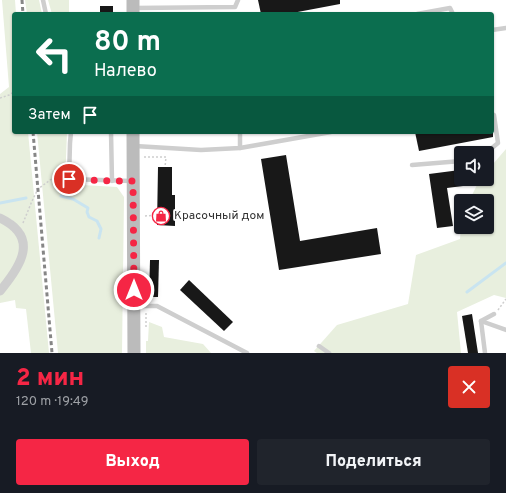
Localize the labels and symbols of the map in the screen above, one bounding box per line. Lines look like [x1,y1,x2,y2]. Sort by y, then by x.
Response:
pin [52,162,86,196]
shop icon: Красочный дом [151,206,171,226]
place label: Красочный дом [174,208,264,224]
position arrow [113,269,155,311]

